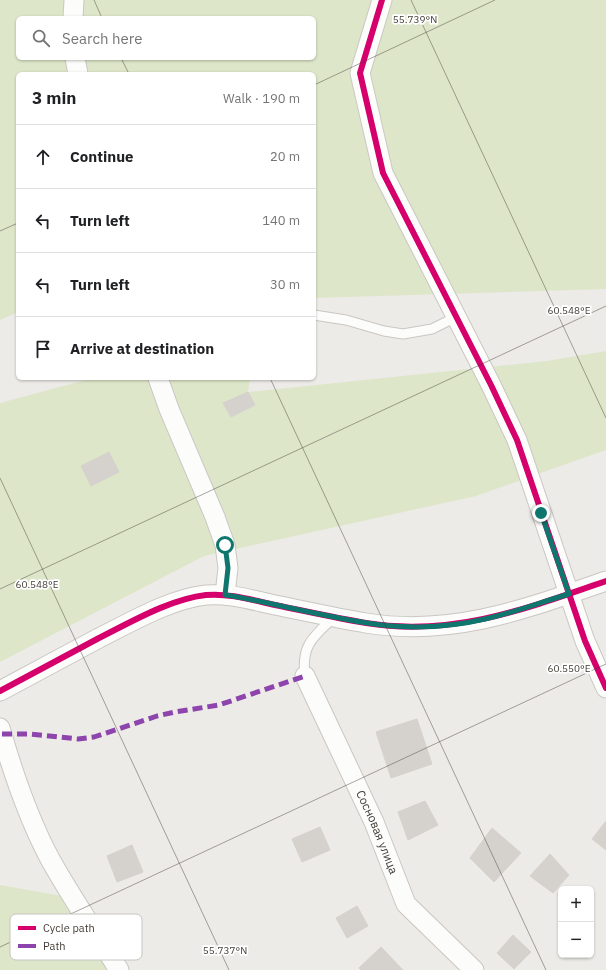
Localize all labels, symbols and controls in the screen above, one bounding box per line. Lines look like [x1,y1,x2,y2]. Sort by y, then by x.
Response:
text: 55.739°N [393,13,437,26]
search box [16,16,316,60]
icon: search [30,27,52,49]
text: Search here [62,29,142,48]
text: 3 min [32,87,76,109]
text: Walk · 190 m [223,90,300,107]
icon: ahead [32,146,54,168]
text: Continue [70,147,134,166]
text: 20 m [270,148,300,165]
icon: left [32,210,54,232]
text: Turn left [70,211,130,230]
text: 140 m [262,212,300,229]
icon: left [32,274,54,296]
text: Turn left [70,275,130,294]
text: 30 m [270,276,300,293]
text: 60.548°E [547,304,591,317]
icon: arrive [32,338,54,360]
text: Arrive at destination [70,339,214,358]
route end [532,504,550,522]
route start [216,536,234,554]
text: 60.548°E [15,578,59,591]
text: 60.550°E [547,662,591,675]
street label: Сосновая улица [353,788,402,877]
map controls [558,886,594,958]
button: + [558,886,594,922]
legend [10,914,142,960]
text: Cycle path [43,921,95,935]
button: − [558,922,594,958]
text: Path [43,939,66,953]
text: 55.737°N [203,944,247,957]

